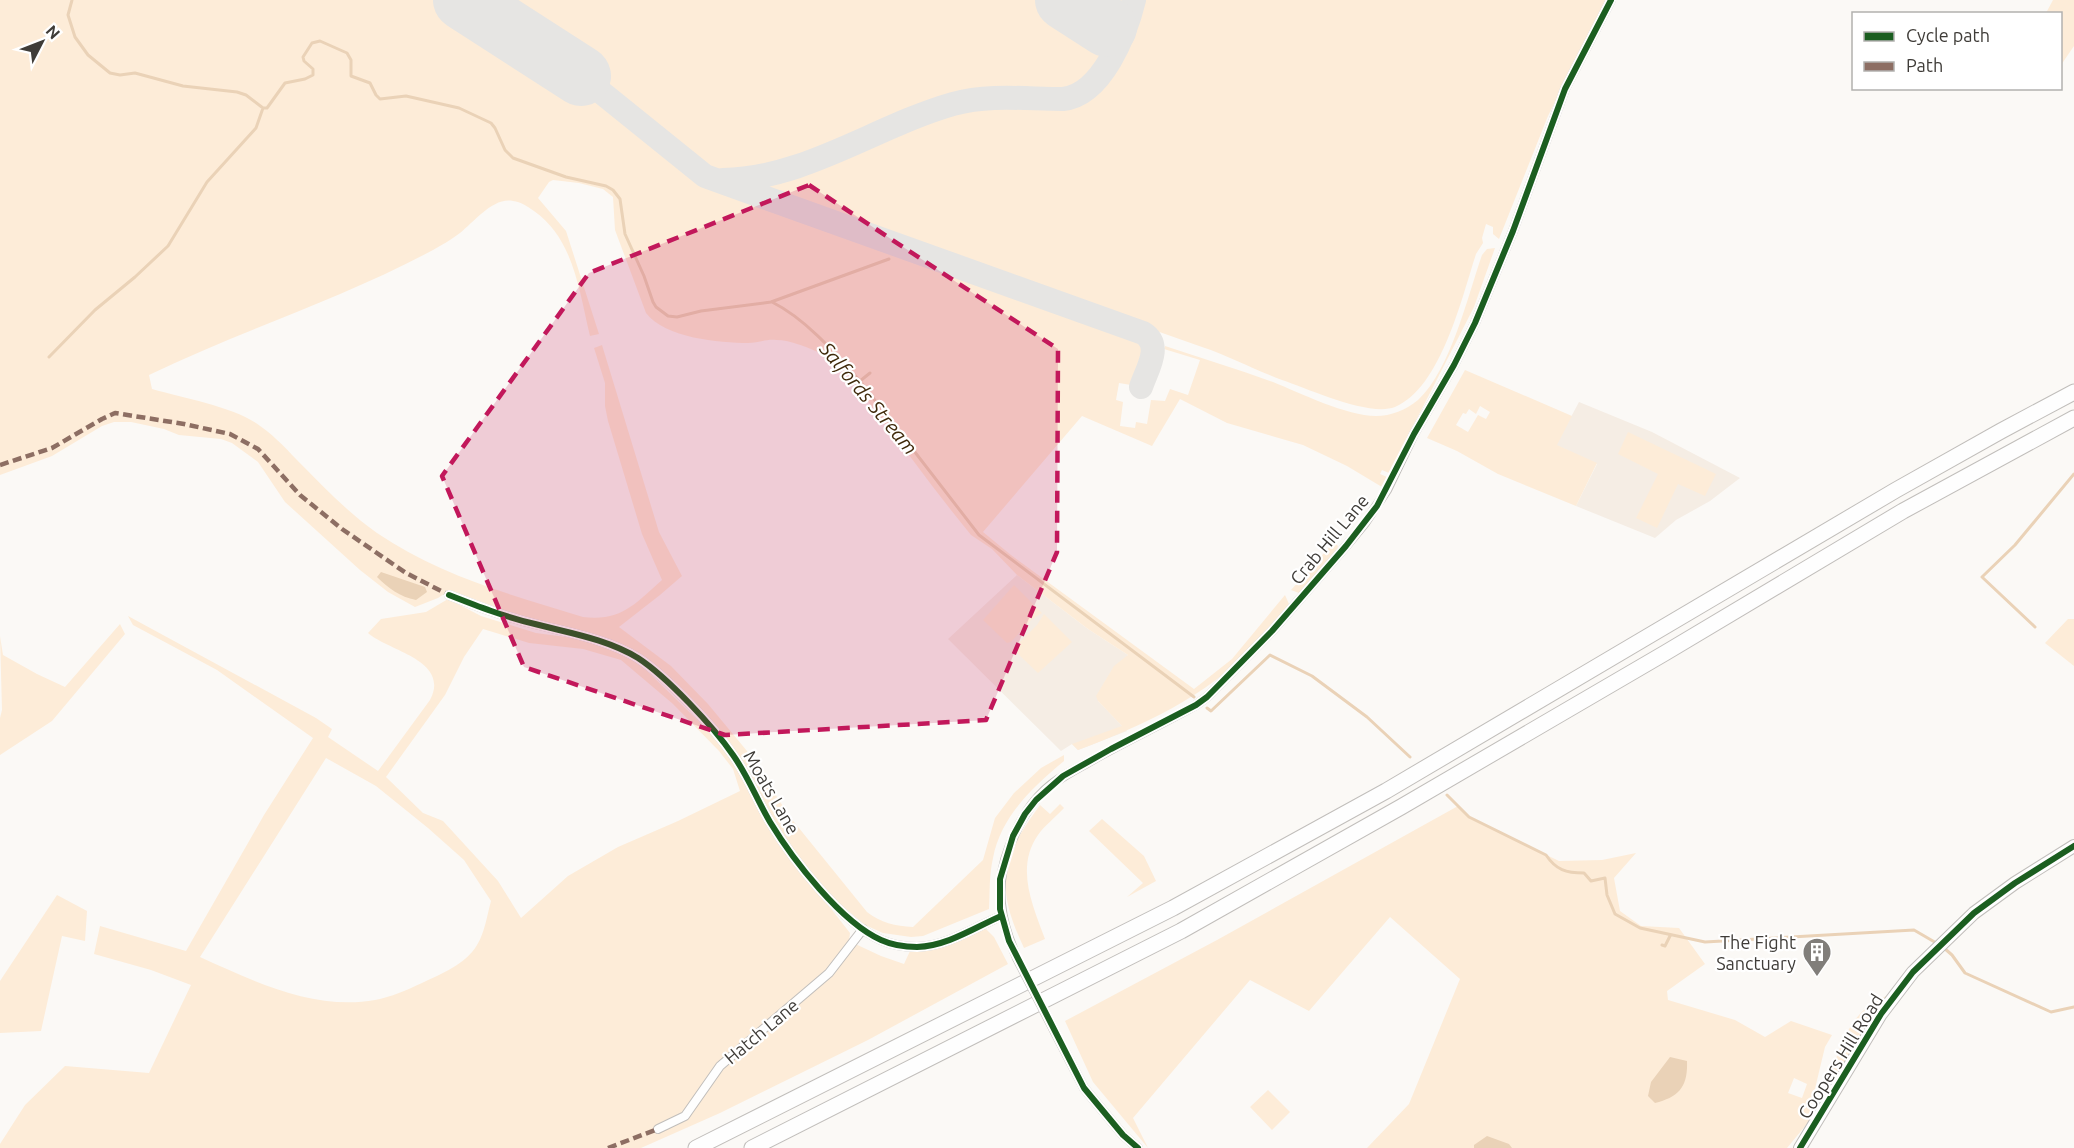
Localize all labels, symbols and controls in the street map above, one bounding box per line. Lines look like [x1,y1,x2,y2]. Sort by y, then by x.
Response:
north arrow [12,12,72,72]
legend [1852,12,2062,90]
text: N [42,22,64,42]
text: Cycle path [1906,25,1990,45]
text: Path [1906,55,1943,75]
water label: Salfords Stream [815,336,923,459]
street label: Crab Hill Lane [1286,490,1372,588]
street label: Moats Lane [740,747,804,837]
place label: The Fight Sanctuary [1716,932,1796,973]
building icon: The Fight Sanctuary [1801,936,1833,978]
street label: Coopers Hill Road [1794,990,1886,1122]
street label: Hatch Lane [720,994,802,1068]

